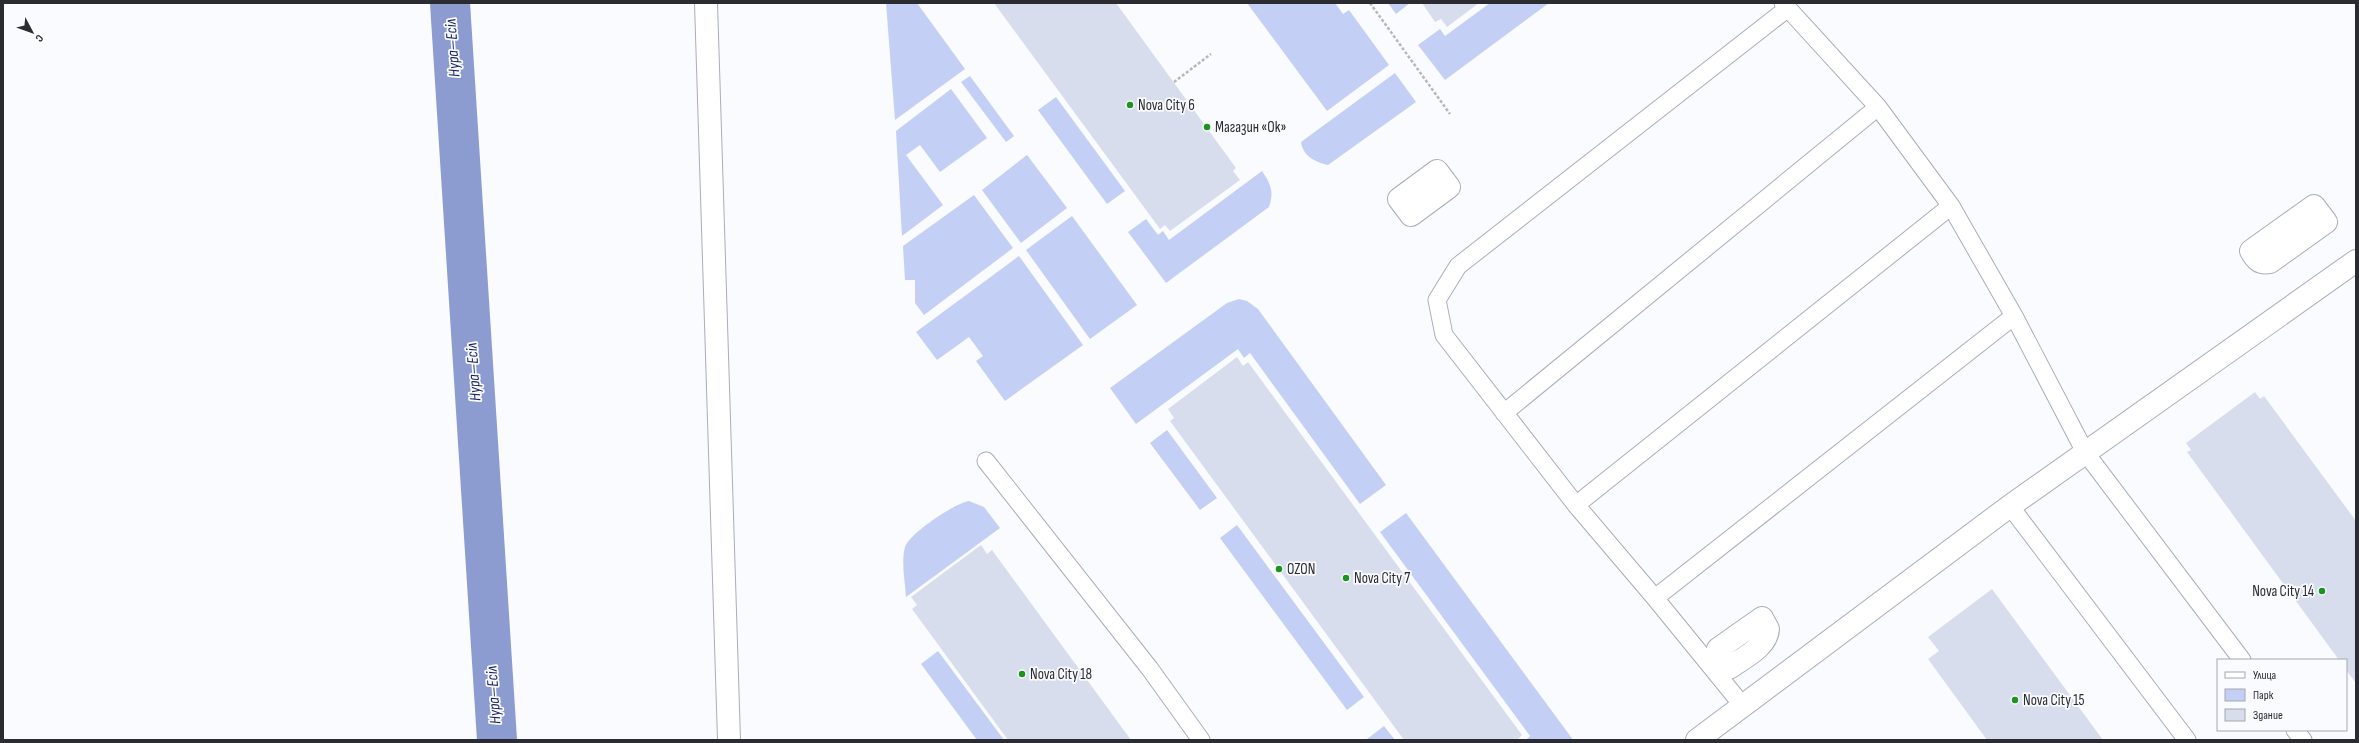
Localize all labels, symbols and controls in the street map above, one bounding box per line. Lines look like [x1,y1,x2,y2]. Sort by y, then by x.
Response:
north arrow [12,12,52,52]
water label: Нура—Есіл [441,18,465,78]
text: С [32,32,46,45]
place label: Nova City 6 [1138,96,1195,115]
marker: Nova City 6 [1125,100,1135,110]
place label: Магазин «Ok» [1215,118,1286,137]
marker: Магазин «Ok» [1202,122,1212,132]
water label: Нура—Есіл [462,342,486,402]
place label: OZON [1287,560,1315,579]
marker: OZON [1274,564,1284,574]
place label: Nova City 7 [1354,569,1410,588]
marker: Nova City 7 [1341,573,1351,583]
place label: Nova City 14 [2252,582,2314,601]
marker: Nova City 14 [2317,586,2327,596]
legend [2217,659,2347,731]
water label: Нура—Есіл [482,665,506,725]
place label: Nova City 18 [1030,665,1092,684]
text: Улица [2253,668,2277,683]
marker: Nova City 18 [1017,669,1027,679]
text: Парк [2253,688,2274,703]
place label: Nova City 15 [2023,691,2085,710]
marker: Nova City 15 [2010,695,2020,705]
text: Здание [2253,708,2283,723]

